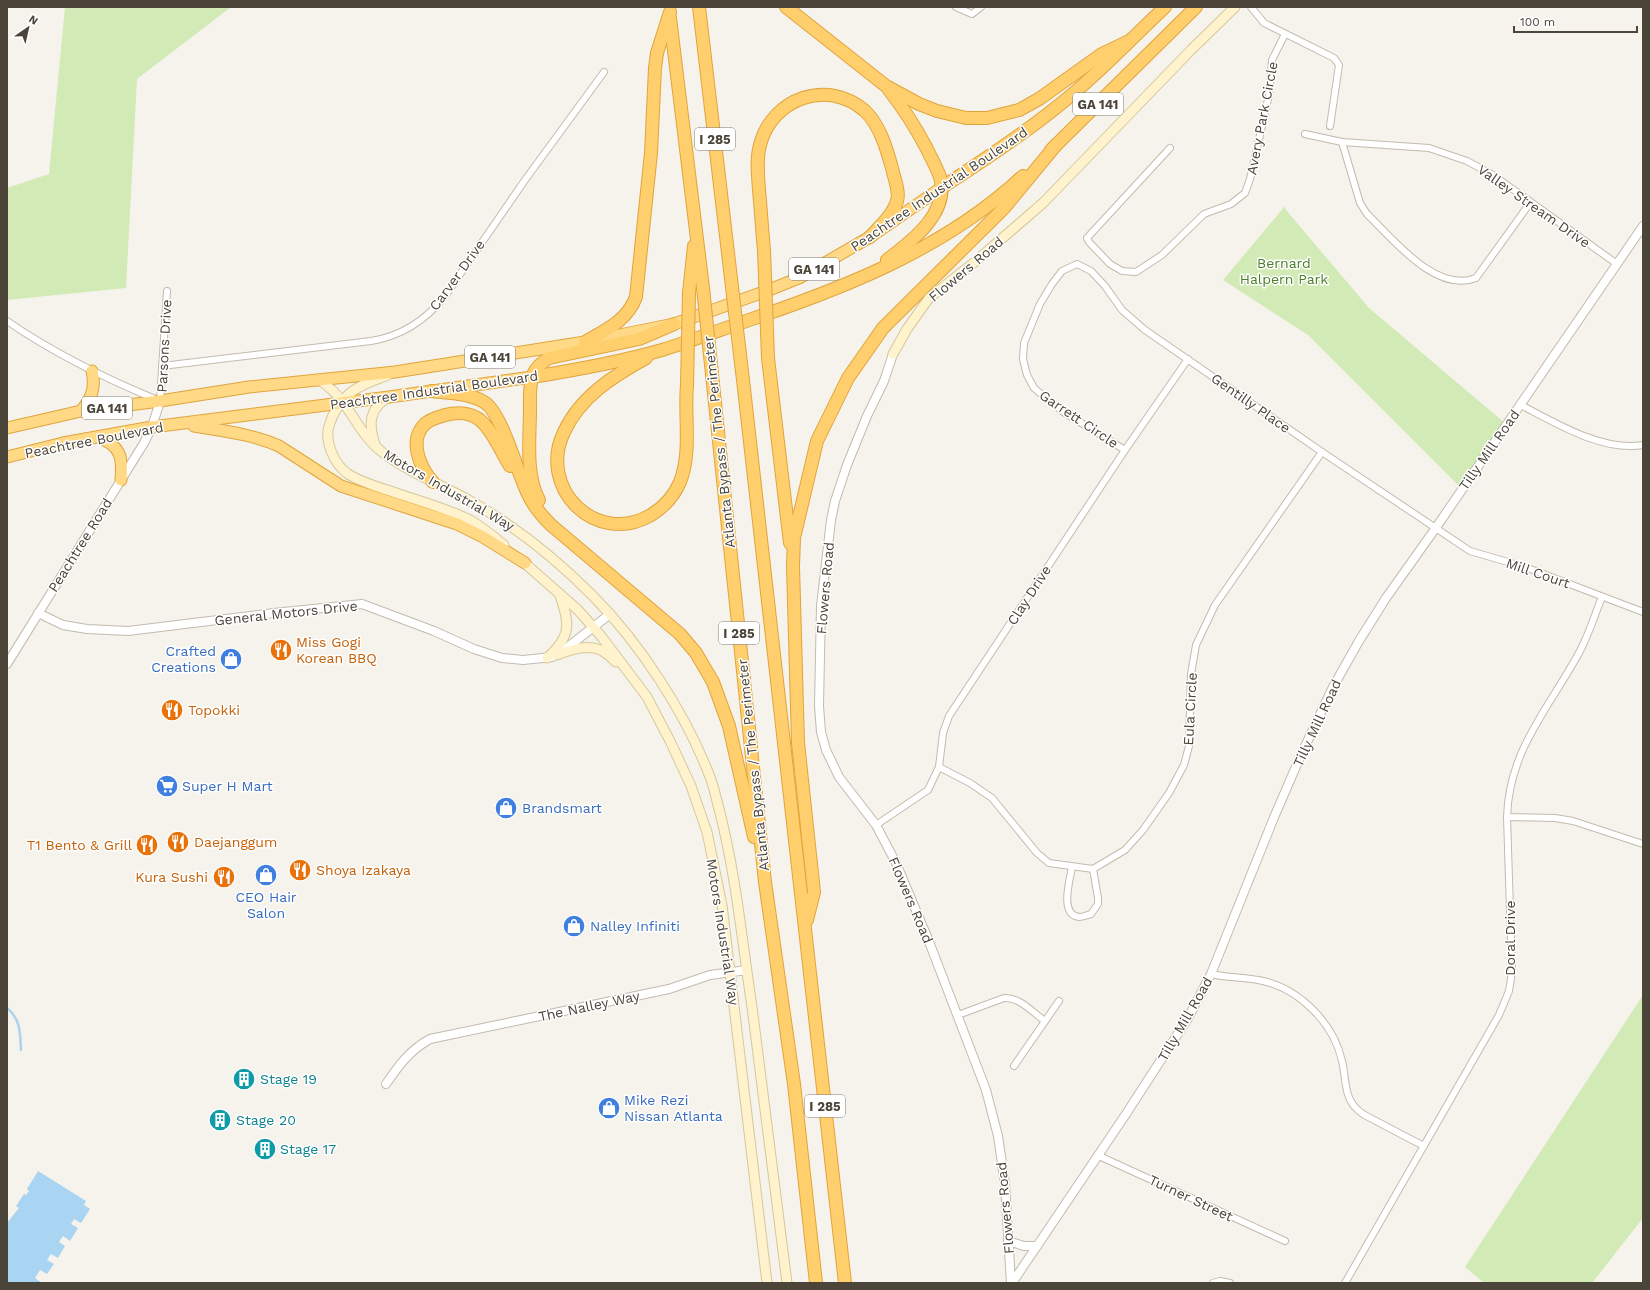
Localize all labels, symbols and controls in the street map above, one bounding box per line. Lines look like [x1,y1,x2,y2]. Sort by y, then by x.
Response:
north arrow [8,8,48,48]
scale bar [1514,8,1637,34]
text: N [26,12,40,28]
text: 100 m [1520,15,1555,29]
street label: Avery Park Circle [1243,60,1281,176]
road number: GA 141 [1073,93,1123,115]
street label: Peachtree Industrial Boulevard [847,124,1031,254]
road number: I 285 [695,128,735,150]
street label: Valley Stream Drive [1475,161,1593,251]
street label: Flowers Road [925,233,1007,305]
street label: Carver Drive [426,236,488,314]
park label: Bernard Halpern Park [1240,255,1328,287]
road number: GA 141 [789,258,839,280]
street label: Parsons Drive [154,299,174,393]
street label: Atlanta Bypass / The Perimeter [700,335,738,549]
road number: GA 141 [465,346,515,368]
street label: Peachtree Industrial Boulevard [329,367,539,413]
street label: Gentilly Place [1208,370,1294,436]
street label: Garrett Circle [1036,387,1122,451]
road number: GA 141 [82,397,132,419]
street label: Tilly Mill Road [1455,407,1523,493]
street label: Peachtree Boulevard [23,419,165,461]
street label: Motors Industrial Way [381,446,518,534]
street label: Peachtree Road [45,495,115,595]
street label: Flowers Road [813,541,837,635]
street label: Mill Court [1504,555,1572,591]
street label: Clay Drive [1004,562,1054,628]
street label: General Motors Drive [214,598,358,628]
road number: I 285 [719,622,759,644]
place label: Miss Gogi Korean BBQ [296,634,377,666]
restaurant icon: Miss Gogi Korean BBQ [268,637,294,663]
place label: Crafted Creations [151,643,216,675]
shop icon: Crafted Creations [218,646,244,672]
street label: Atlanta Bypass / The Perimeter [734,658,772,872]
street label: Eula Circle [1180,672,1200,746]
street label: Tilly Mill Road [1290,677,1344,769]
restaurant icon: Topokki [159,697,185,723]
place label: Topokki [188,702,240,718]
supermarket icon: Super H Mart [154,773,180,799]
place label: Super H Mart [182,778,273,794]
shop icon: Brandsmart [493,795,519,821]
place label: Brandsmart [522,800,602,816]
restaurant icon: Daejanggum [165,829,191,855]
restaurant icon: T1 Bento & Grill [134,832,160,858]
place label: Daejanggum [194,834,277,850]
place label: T1 Bento & Grill [27,837,133,853]
street label: Flowers Road [886,854,936,946]
restaurant icon: Shoya Izakaya [287,857,313,883]
street label: Motors Industrial Way [703,857,743,1007]
shop icon: CEO Hair Salon [253,862,279,888]
place label: Shoya Izakaya [316,862,411,878]
restaurant icon: Kura Sushi [211,864,237,890]
place label: Kura Sushi [135,869,208,885]
place label: CEO Hair Salon [235,889,297,921]
street label: Doral Drive [1502,900,1518,976]
shop icon: Nalley Infiniti [561,913,587,939]
place label: Nalley Infiniti [590,918,680,934]
street label: Tilly Mill Road [1154,974,1216,1064]
street label: The Nalley Way [537,987,642,1025]
building icon: Stage 19 [231,1066,257,1092]
place label: Stage 19 [260,1071,317,1087]
place label: Mike Rezi Nissan Atlanta [624,1092,723,1124]
shop icon: Mike Rezi Nissan Atlanta [596,1095,622,1121]
road number: I 285 [805,1095,845,1117]
building icon: Stage 20 [207,1107,233,1133]
place label: Stage 20 [236,1112,296,1128]
building icon: Stage 17 [252,1136,278,1162]
place label: Stage 17 [280,1141,336,1157]
street label: Flowers Road [993,1161,1017,1255]
street label: Turner Street [1146,1172,1236,1225]

